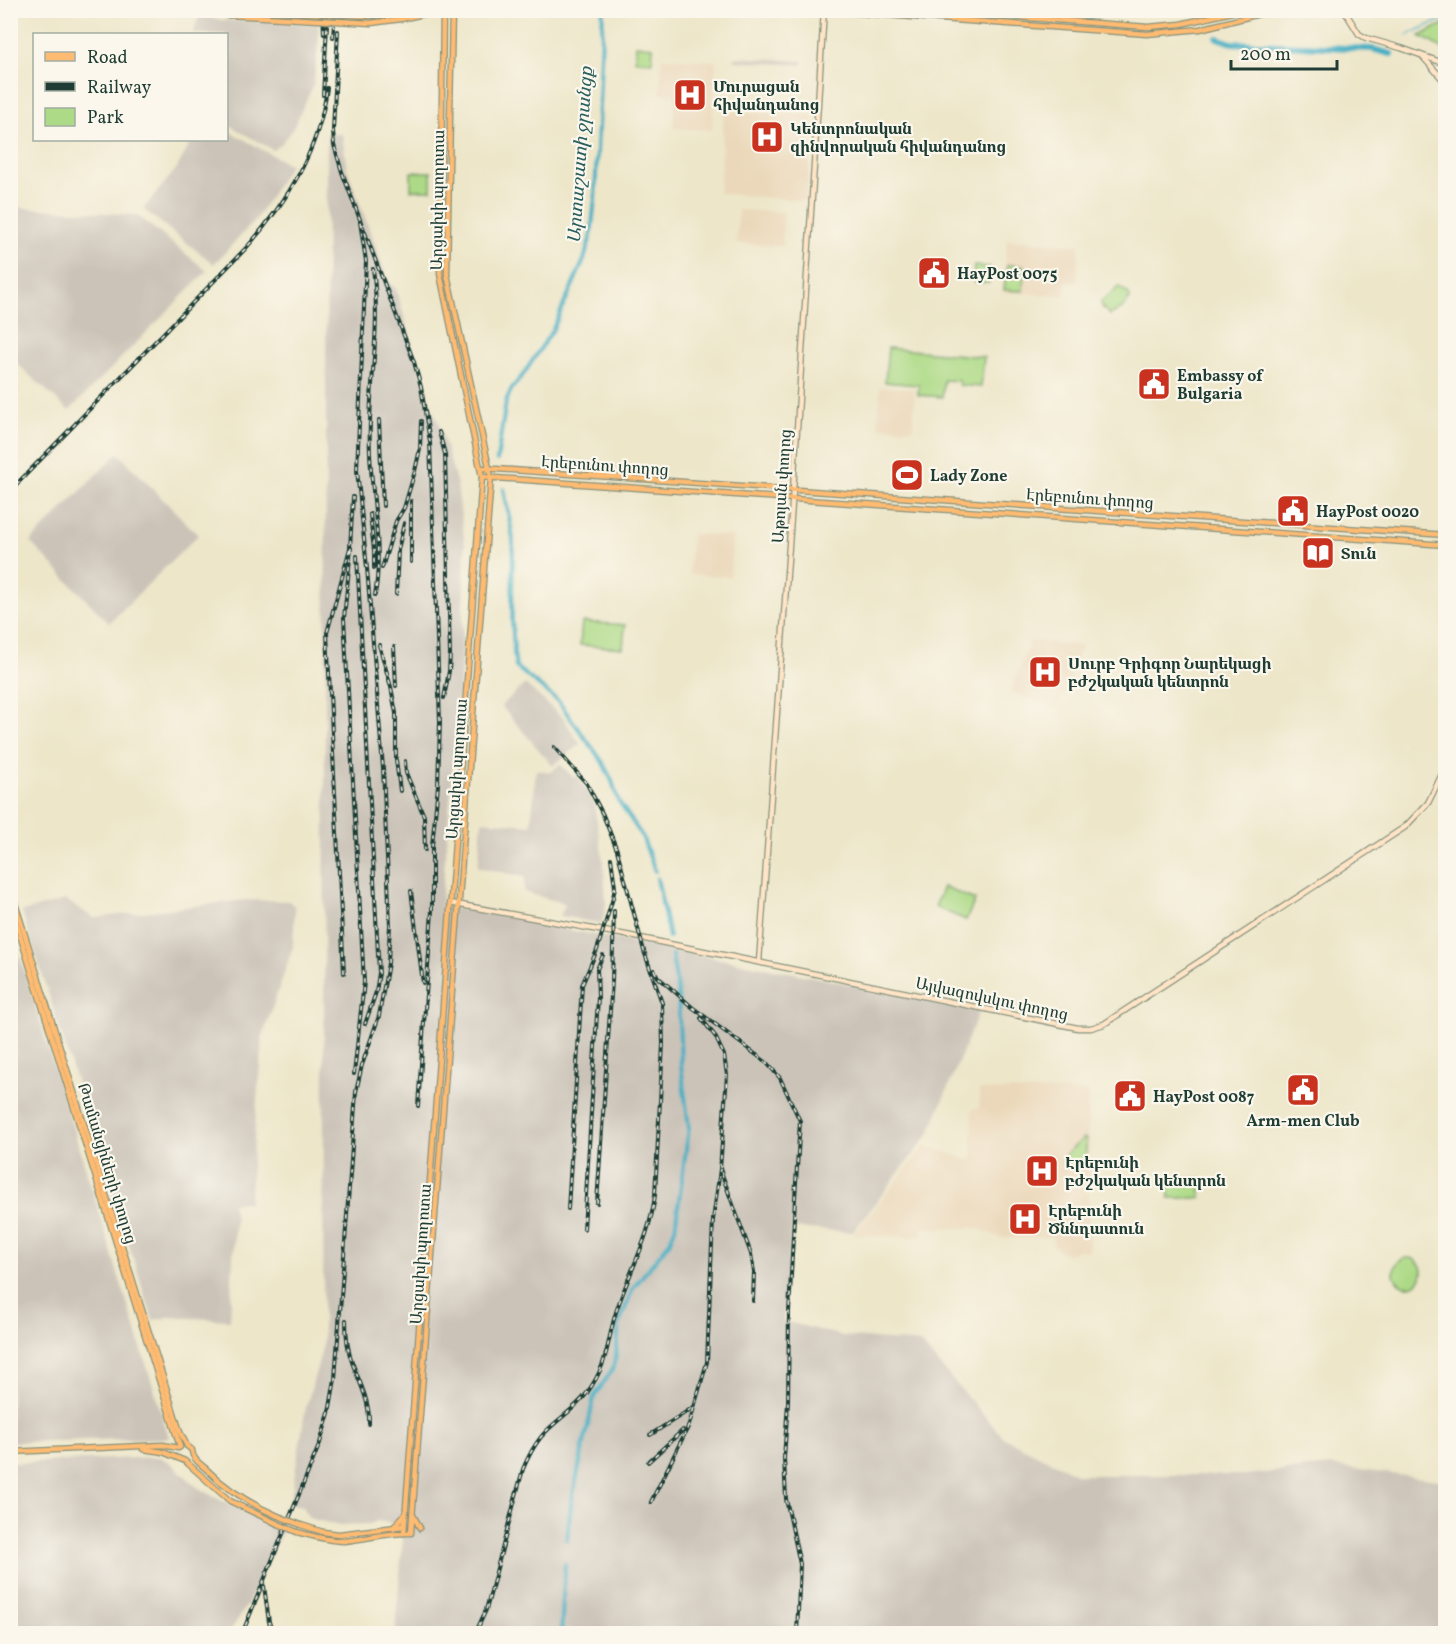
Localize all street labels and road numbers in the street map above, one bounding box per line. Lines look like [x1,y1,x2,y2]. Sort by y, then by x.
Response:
street label: Արցախի պողոտա [427,129,451,271]
street label: Աթոյան փողոց [768,428,798,544]
street label: Էրեբունու փողոց [540,452,669,482]
street label: Էրեբունու փողոց [1025,485,1154,515]
street label: Արցախի պողոտա [442,698,474,840]
street label: Այվազովսկու փողոց [913,973,1070,1027]
street label: Թամանցիների փողոց [71,1080,141,1247]
street label: Արցախի պողոտա [406,1183,438,1325]

